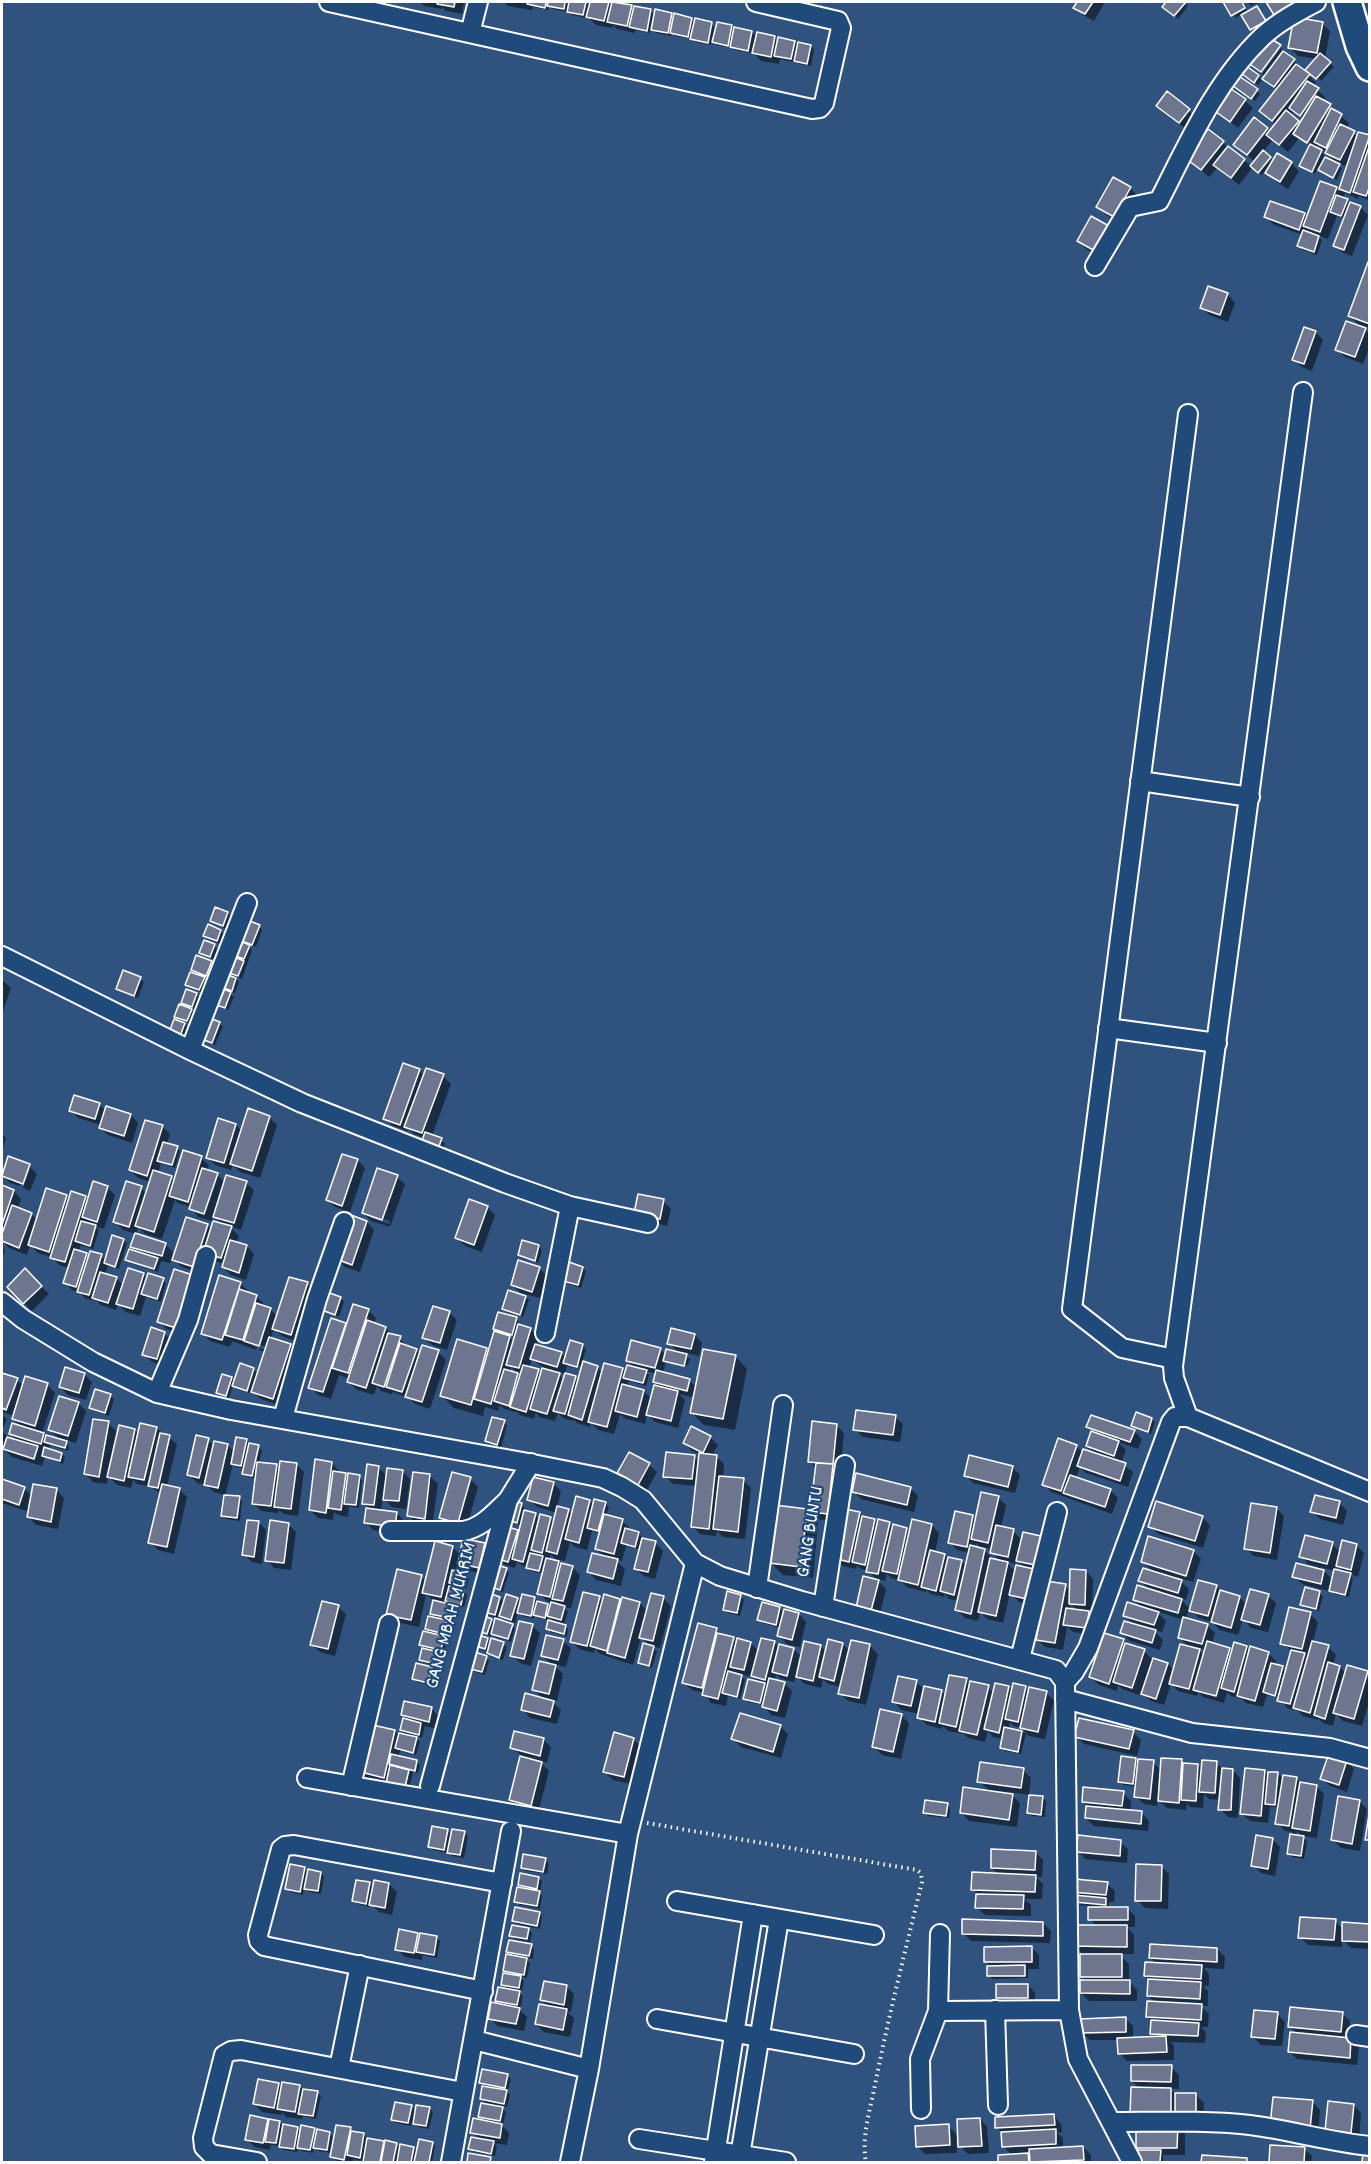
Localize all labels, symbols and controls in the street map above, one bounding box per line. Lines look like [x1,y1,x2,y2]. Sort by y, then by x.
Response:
street label: GANG BUNTU [793,1485,831,1579]
street label: GANG MBAH MUKRIM [422,1540,484,1692]

